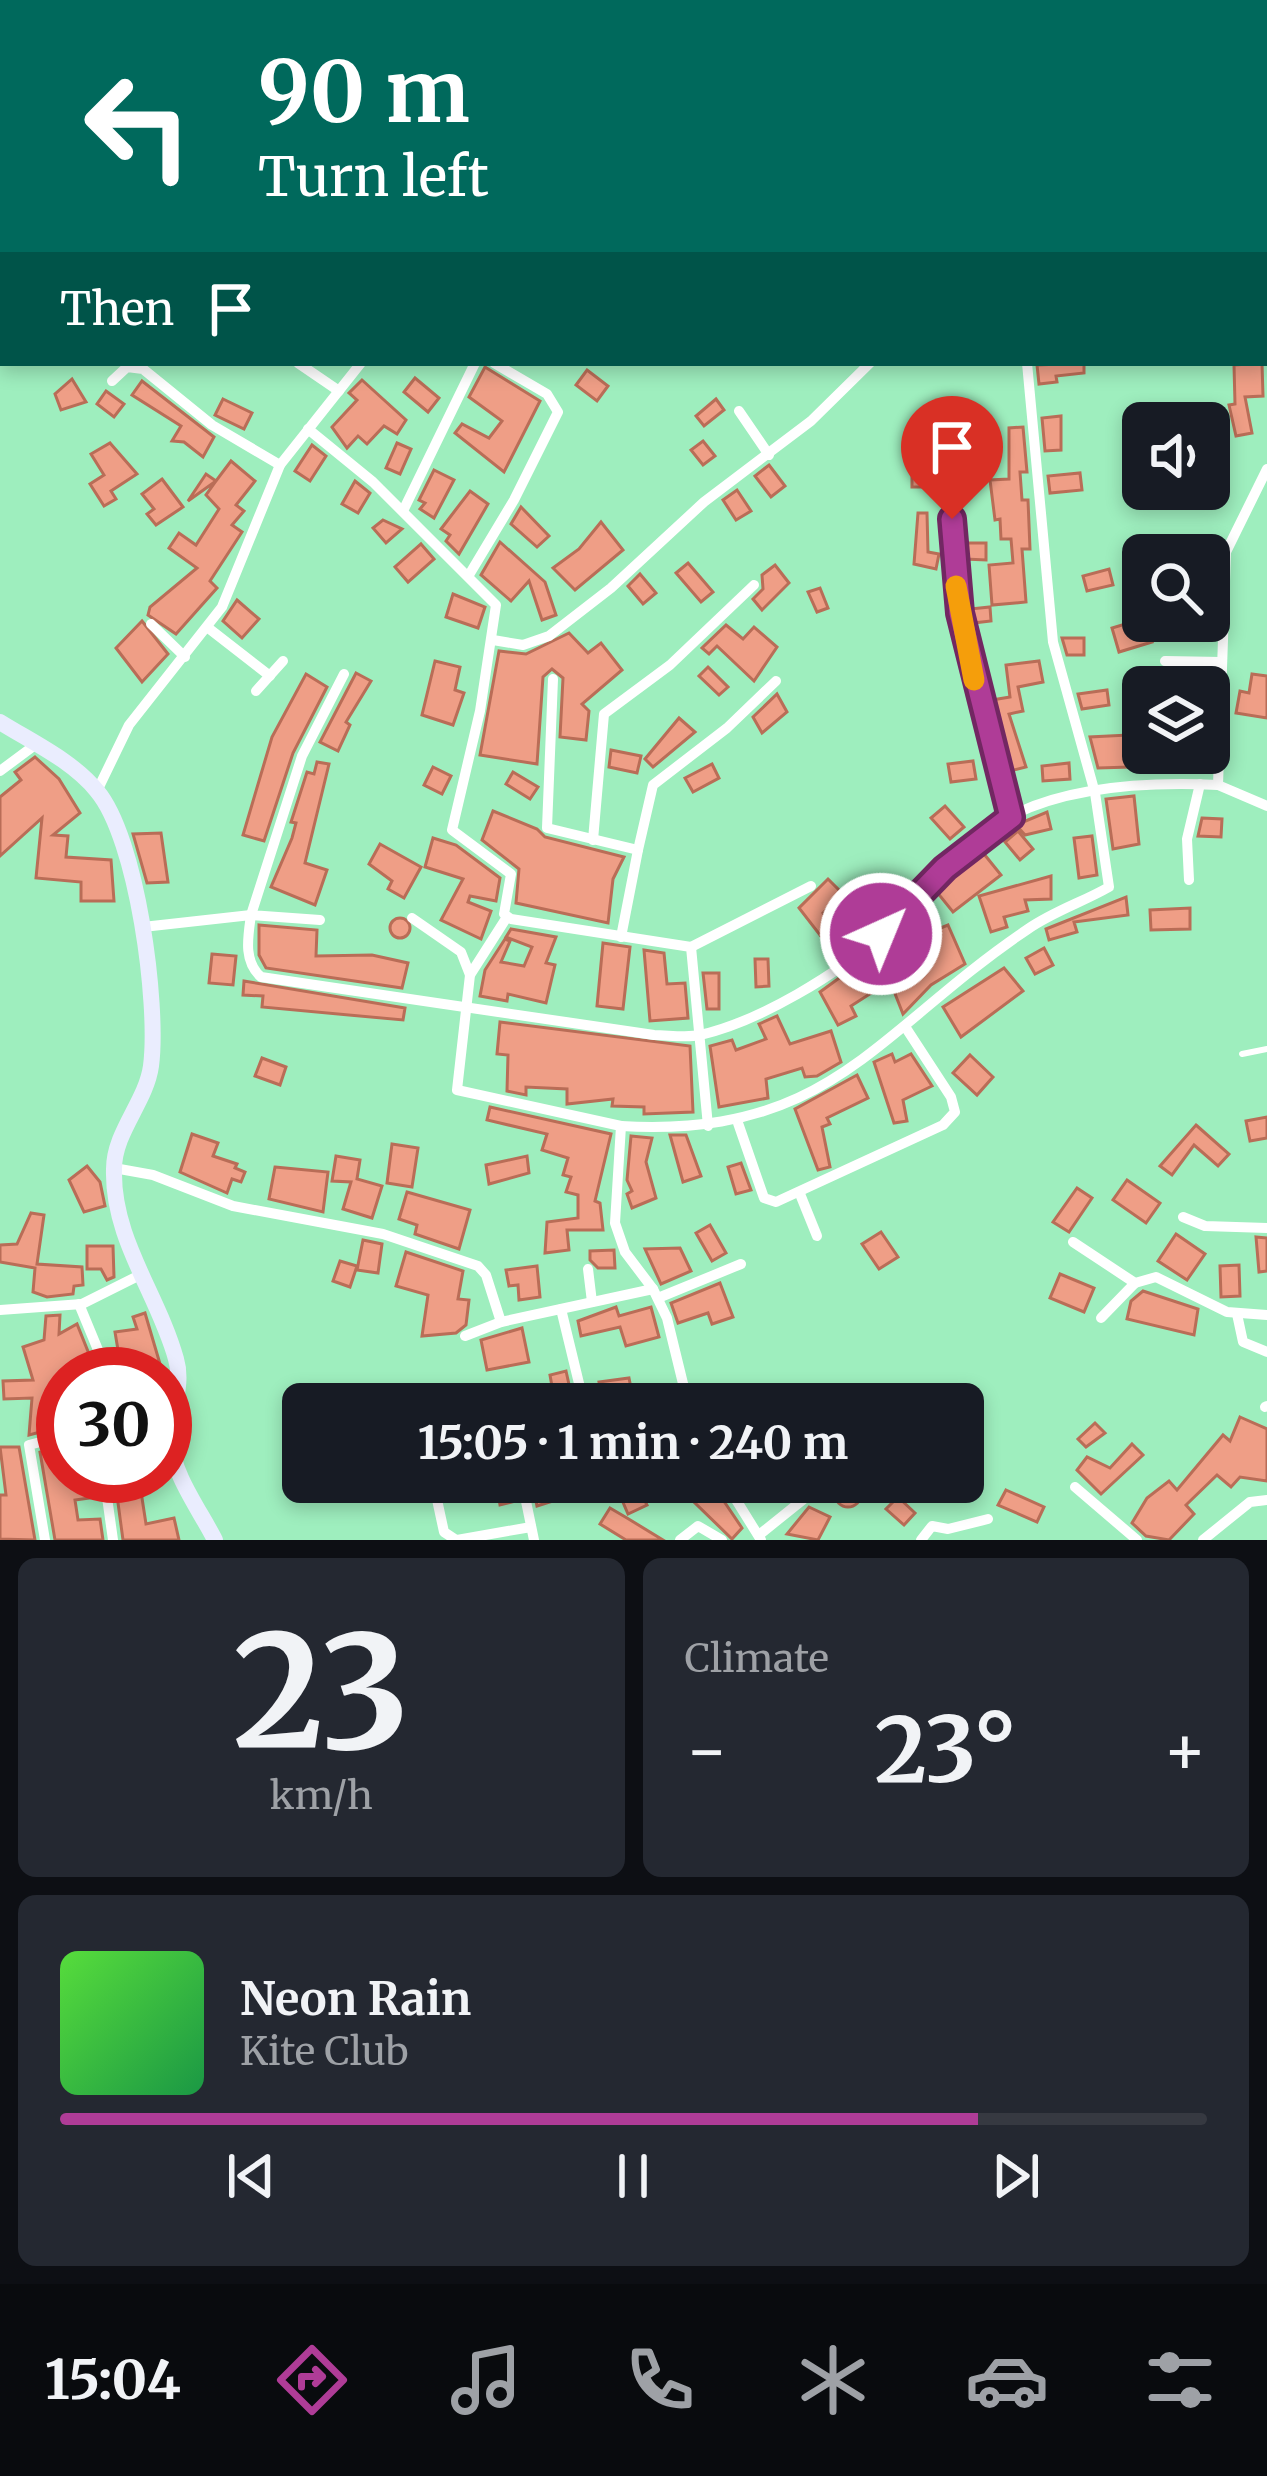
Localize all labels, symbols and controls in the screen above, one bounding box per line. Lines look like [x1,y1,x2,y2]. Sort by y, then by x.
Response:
text: 90 m [258,39,470,145]
icon: left [60,48,216,204]
text: Turn left [258,143,489,211]
icon: arrive [198,276,264,342]
text: Then [60,281,174,337]
pin [901,396,1003,519]
map controls [1122,402,1230,774]
button: sound [1122,402,1230,510]
icon: arrive [919,414,985,480]
button: search [1122,534,1230,642]
button: layers [1122,666,1230,774]
position arrow [818,871,944,997]
speed limit sign: 30 [36,1347,192,1503]
text: 15:05 · 1 min · 240 m [418,1415,848,1471]
text: 23 [233,1594,410,1791]
text: Climate [685,1634,829,1683]
text: 23° [874,1693,1017,1807]
text: − [685,1709,729,1792]
text: + [1163,1709,1207,1792]
text: km/h [270,1771,373,1820]
text: Neon Rain [240,1971,471,2027]
text: Kite Club [240,2027,409,2076]
icon: previous [218,2143,284,2209]
icon: pause [600,2143,666,2209]
icon: next [983,2143,1049,2209]
icon: directions [270,2338,354,2422]
icon: music [444,2338,528,2422]
icon: phone [618,2338,702,2422]
icon: climate [791,2338,875,2422]
icon: car [965,2338,1049,2422]
icon: filters [1138,2338,1222,2422]
text: 15:04 [45,2346,181,2414]

